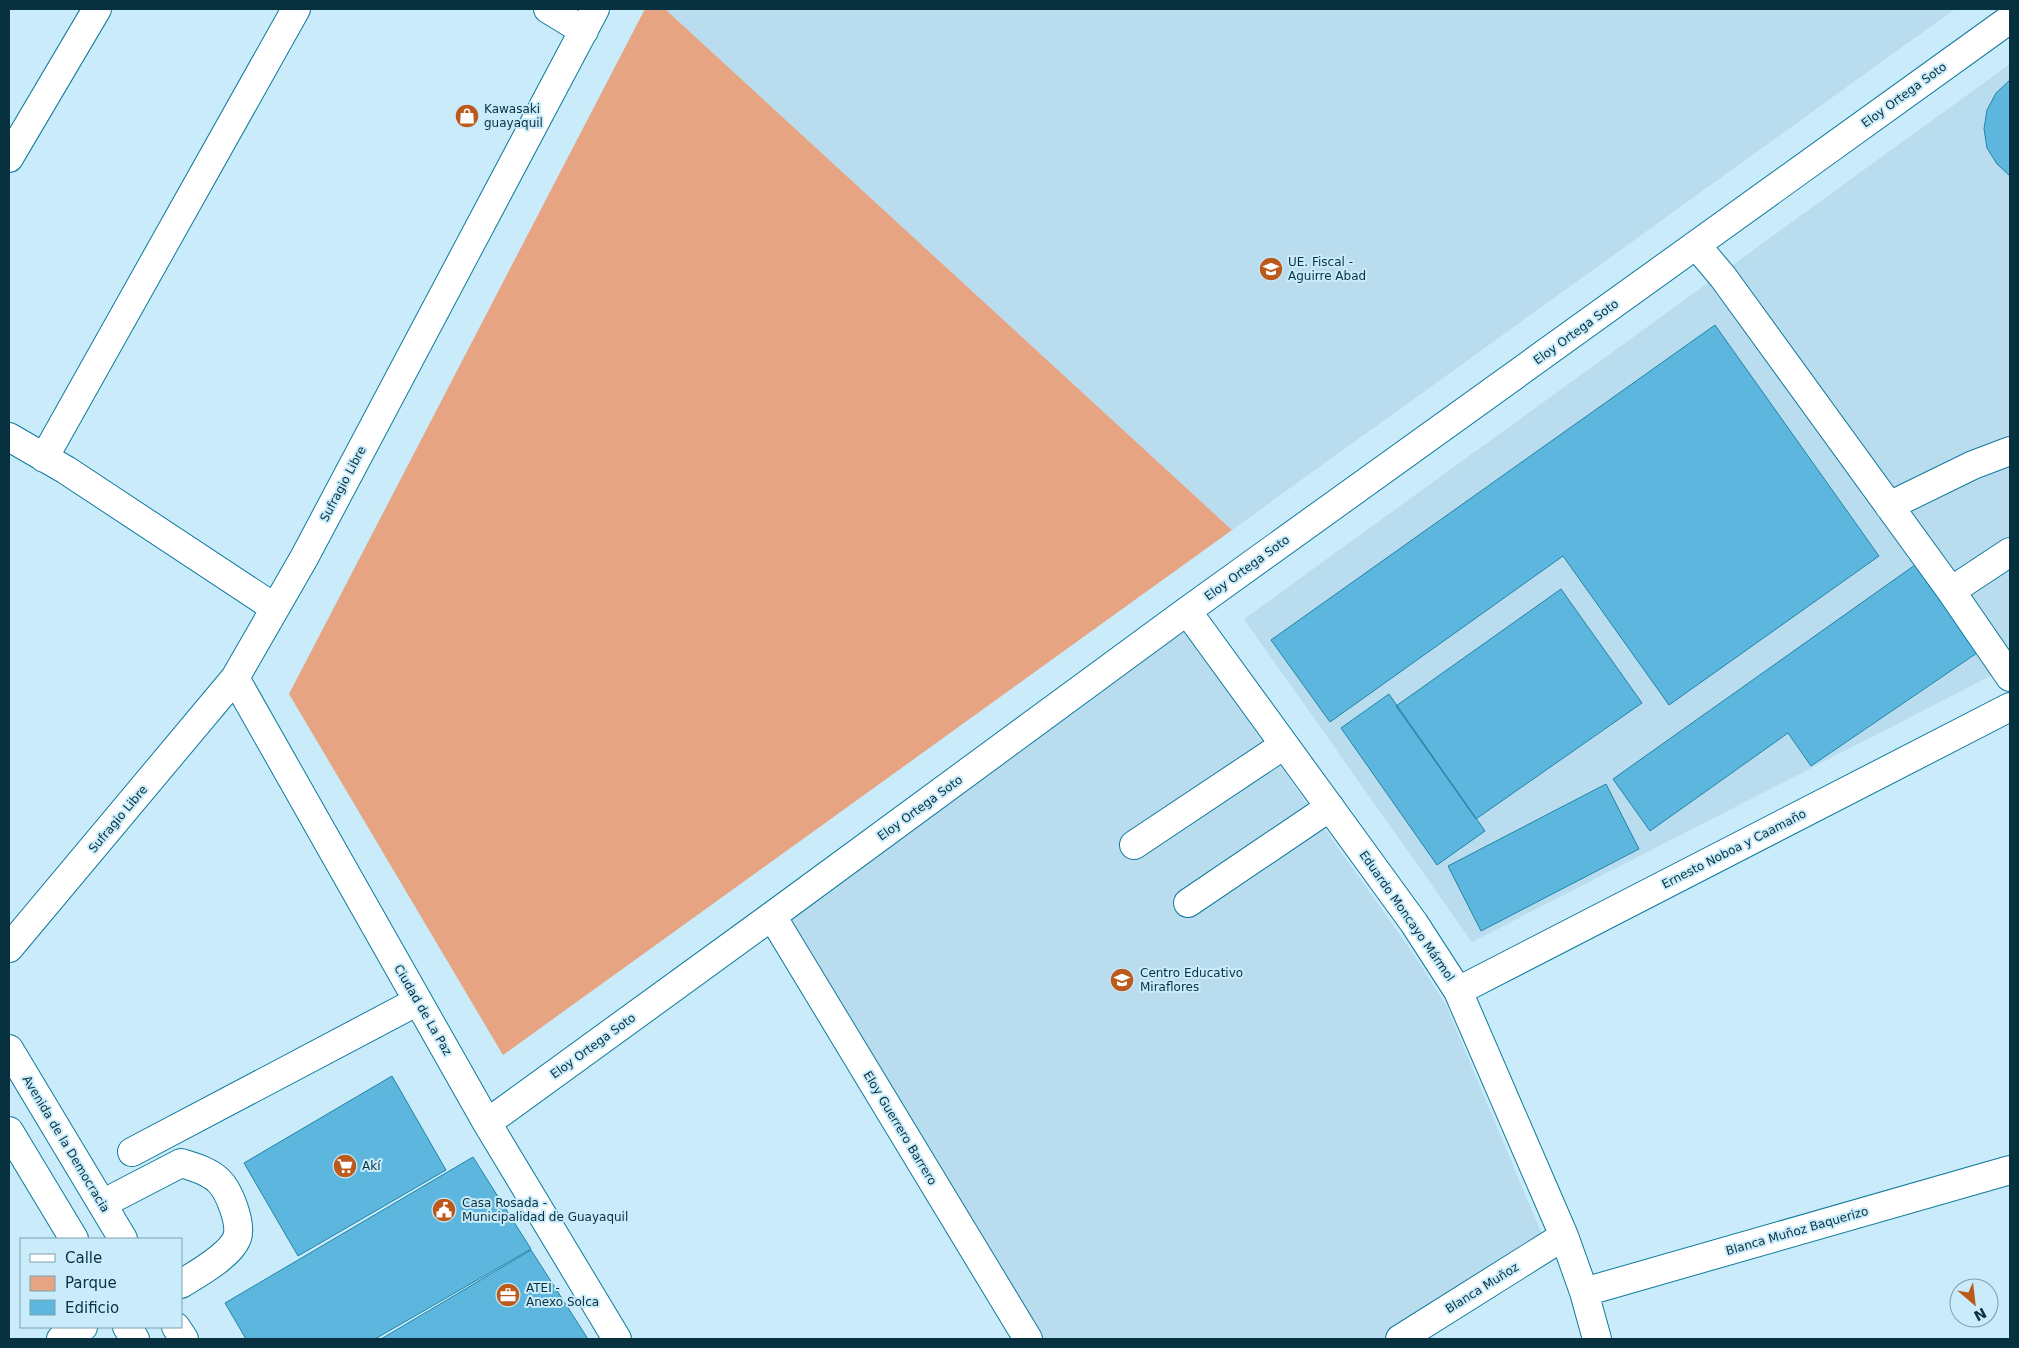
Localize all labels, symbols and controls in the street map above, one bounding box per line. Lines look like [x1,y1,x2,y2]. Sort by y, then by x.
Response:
street label: Eloy Ortega Soto [1859,60,1949,130]
place label: Kawasaki guayaquil [484,102,543,130]
shop icon: Kawasaki guayaquil [454,103,480,129]
place label: UE. Fiscal - Aguirre Abad [1288,255,1366,283]
school or university icon: UE. Fiscal - Aguirre Abad [1258,256,1284,282]
street label: Eloy Ortega Soto [1531,297,1621,367]
street label: Sufragio Libre [317,444,369,524]
street label: Eloy Ortega Soto [1202,533,1292,603]
street label: Eloy Ortega Soto [875,773,965,843]
street label: Sufragio Libre [86,783,150,855]
street label: Ernesto Noboa y Caamaño [1660,806,1808,892]
street label: Eduardo Moncayo Mármol [1357,848,1457,984]
street label: Ciudad de La Paz [391,962,455,1058]
place label: Centro Educativo Miraflores [1140,966,1243,994]
school or university icon: Centro Educativo Miraflores [1109,967,1135,993]
street label: Eloy Ortega Soto [548,1011,638,1081]
street label: Eloy Guerrero Barrero [860,1068,940,1188]
street label: Avenida de la Democracia [20,1073,112,1215]
supermarket icon: Akí [332,1153,358,1179]
place label: Akí [362,1159,381,1173]
place label: Casa Rosada - Municipalidad de Guayaquil [462,1196,628,1224]
public building icon: Casa Rosada - Municipalidad de Guayaquil [431,1197,457,1223]
street label: Blanca Muñoz Baquerizo [1724,1204,1870,1258]
legend [20,1238,182,1328]
text: Calle [65,1249,102,1267]
street label: Blanca Muñoz [1443,1260,1521,1316]
text: Parque [65,1274,117,1292]
north arrow [1949,1278,1999,1328]
place label: ATEI - Anexo Solca [526,1281,599,1309]
office icon: ATEI - Anexo Solca [495,1282,521,1308]
text: Edificio [65,1299,119,1317]
text: N [1971,1305,1989,1324]

